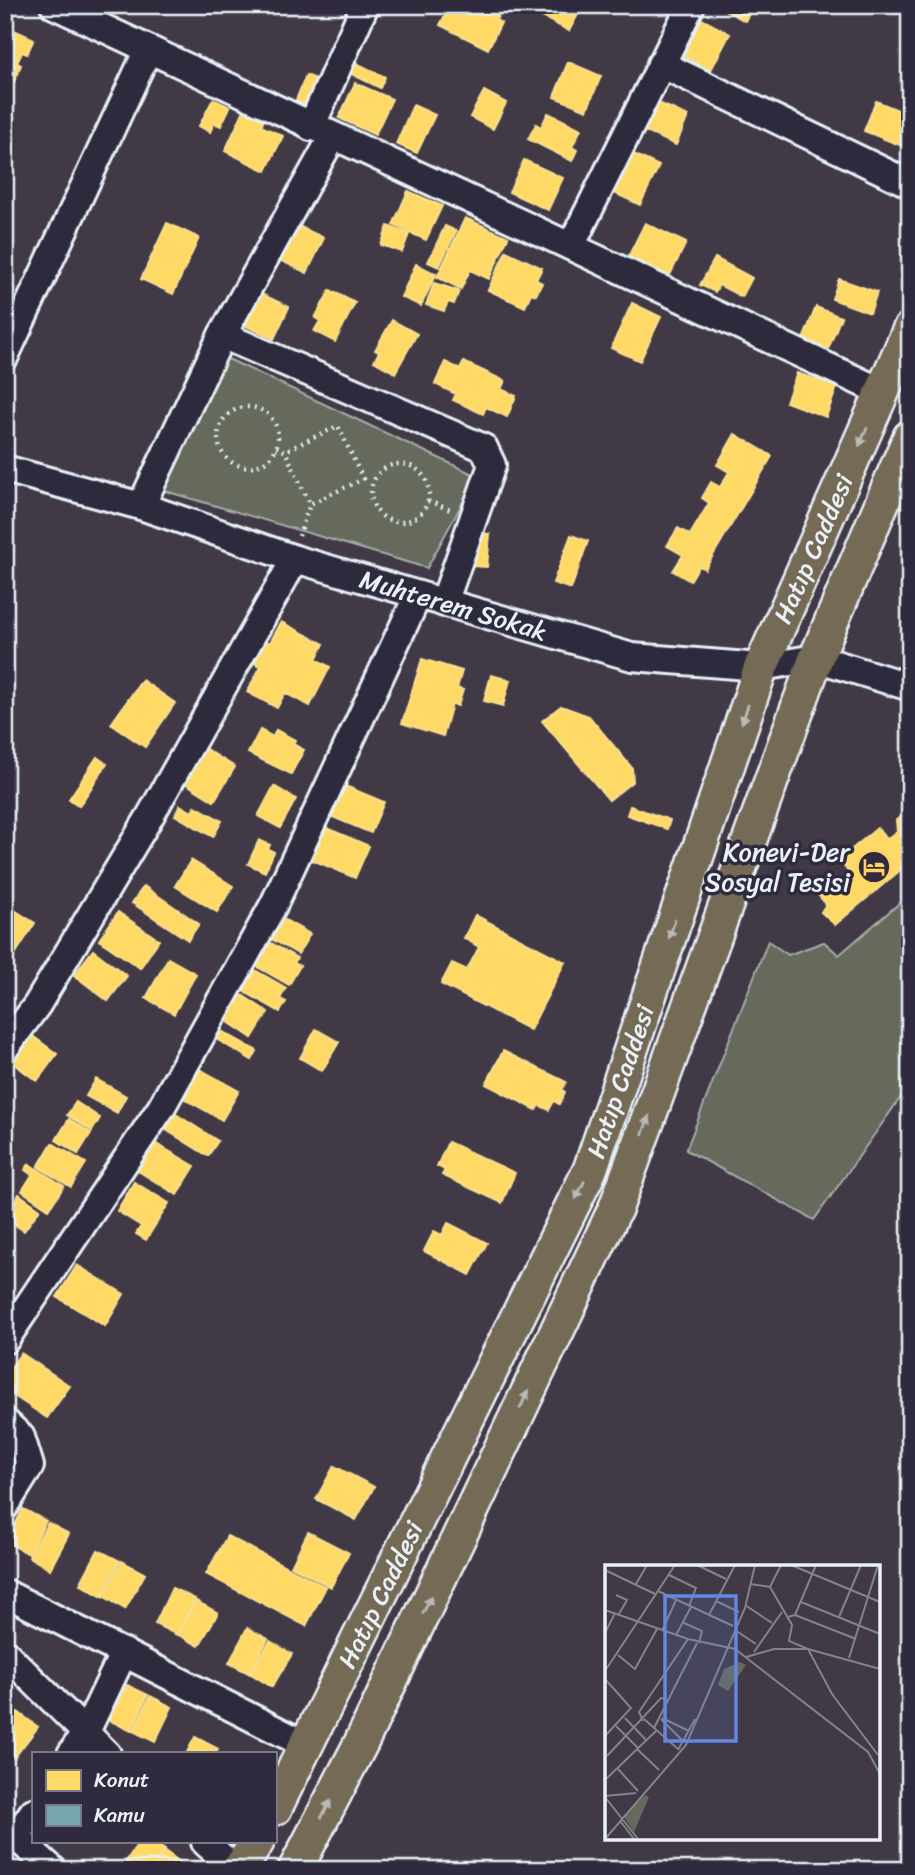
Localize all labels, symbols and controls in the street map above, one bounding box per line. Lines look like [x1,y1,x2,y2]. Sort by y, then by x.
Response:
one-way arrow [857,426,868,447]
street label: Hatıp Caddesi [760,466,867,631]
street label: Muhterem Sokak [354,556,553,654]
one-way arrow [739,703,750,724]
place label: Konevi-Der Sosyal Tesisi [705,829,851,905]
hotel icon: Konevi-Der Sosyal Tesisi [855,848,893,886]
one-way arrow [666,919,677,940]
street label: Hatıp Caddesi [573,998,668,1165]
one-way arrow [641,1114,652,1135]
one-way arrow [575,1180,586,1200]
one-way arrow [519,1390,530,1410]
street label: Hatıp Caddesi [324,1512,437,1676]
inset map [605,1565,880,1840]
one-way arrow [421,1595,433,1615]
legend [32,1752,276,1843]
text: Konut [94,1761,149,1799]
text: Kamu [94,1796,145,1834]
one-way arrow [321,1799,332,1819]

